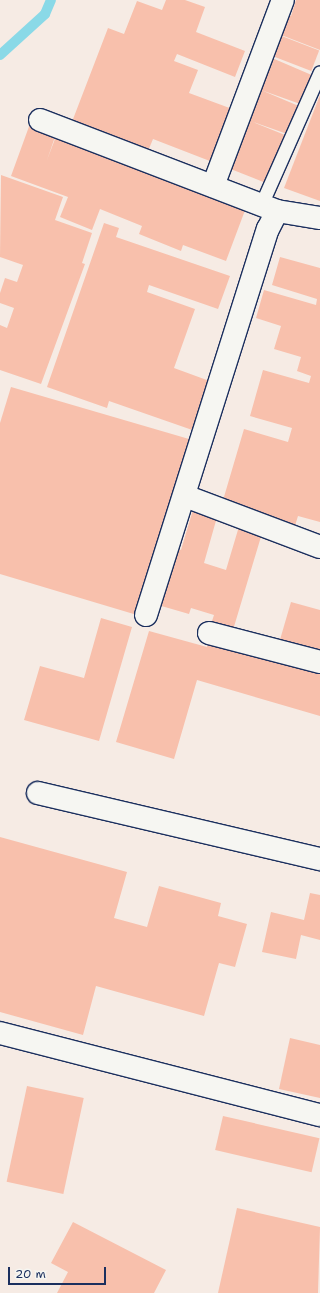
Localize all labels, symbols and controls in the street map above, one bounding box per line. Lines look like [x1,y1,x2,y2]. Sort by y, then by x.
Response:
scale bar [10,1259,108,1285]
text: 20 m [15,1266,46,1282]

